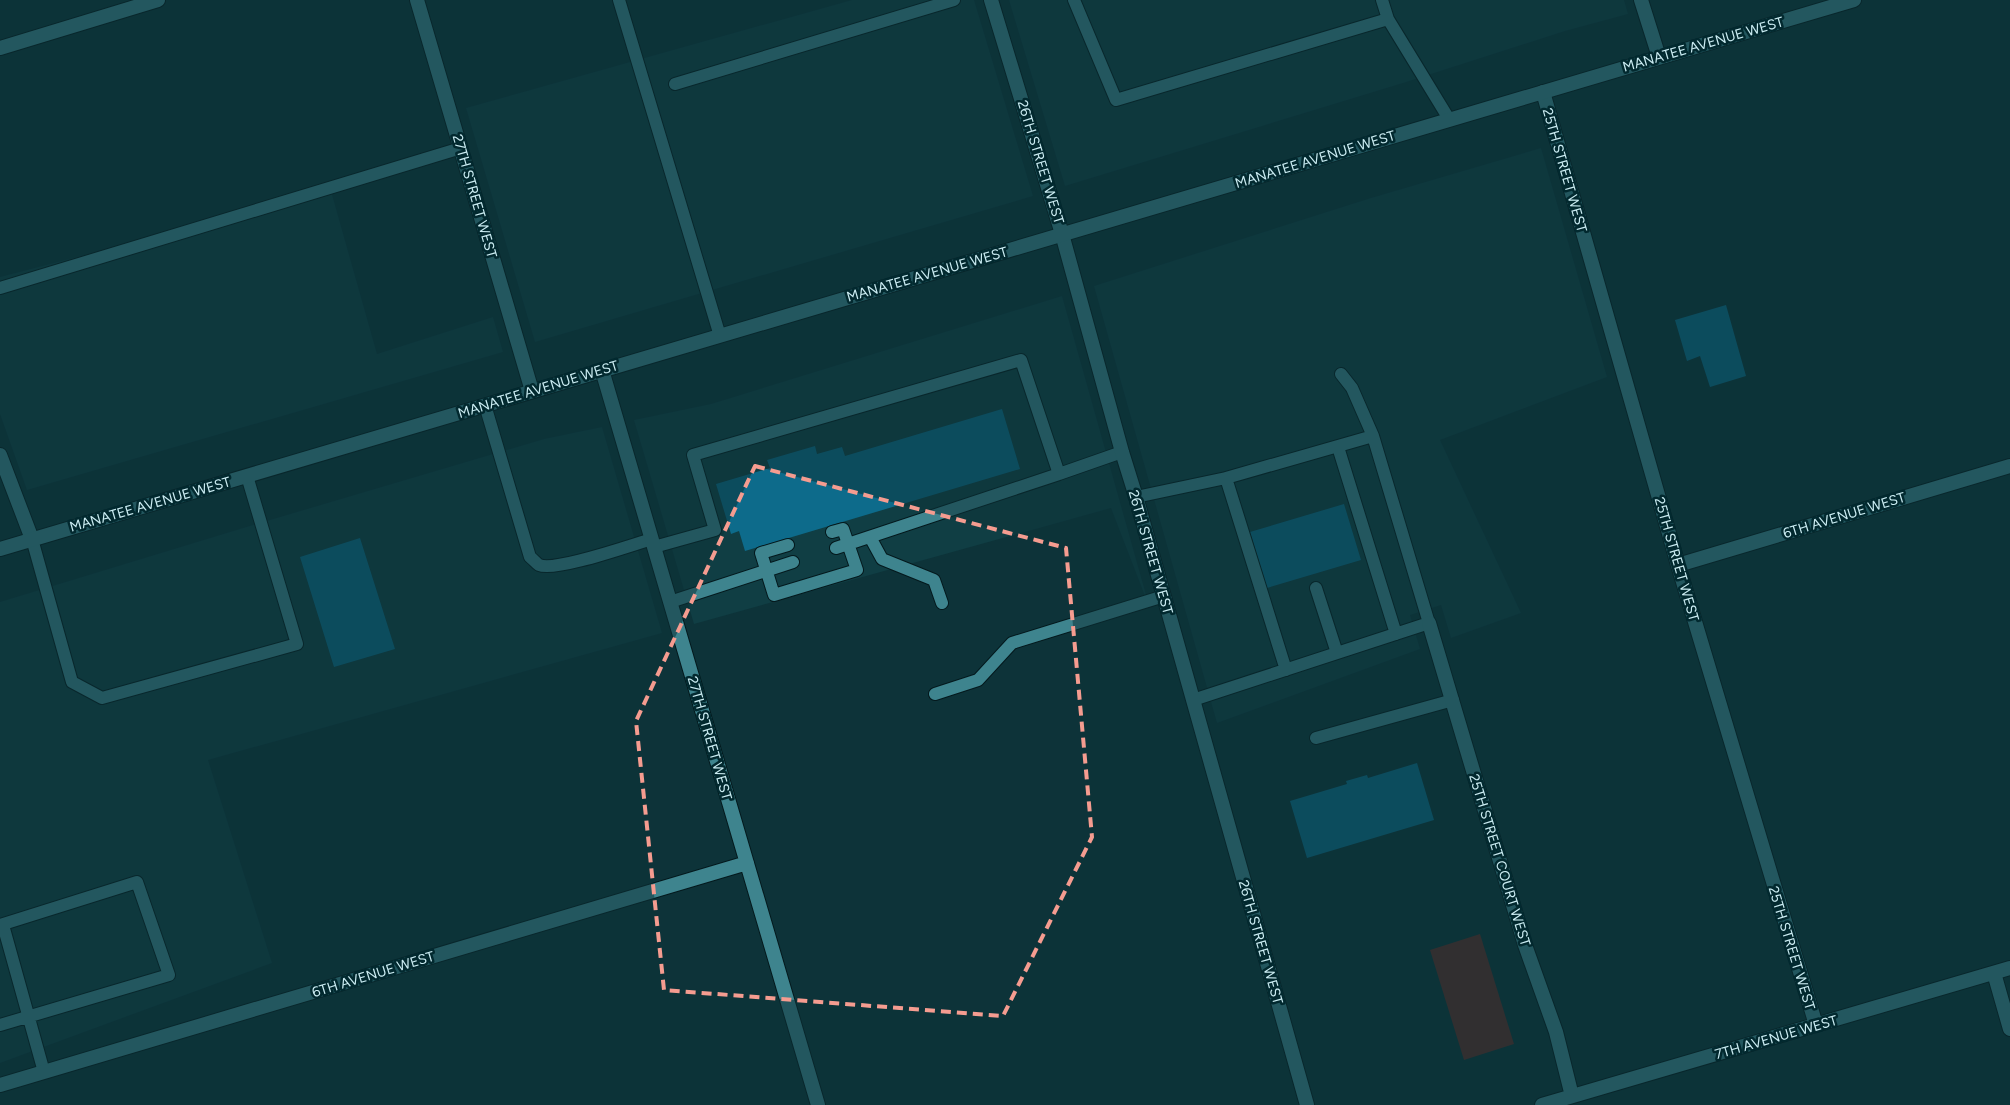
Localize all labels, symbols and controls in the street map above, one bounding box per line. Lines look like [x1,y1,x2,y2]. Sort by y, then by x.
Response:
street label: MANATEE AVENUE WEST [1621,13,1786,76]
street label: 26TH STREET WEST [1014,98,1067,226]
street label: 25TH STREET WEST [1539,106,1590,234]
street label: MANATEE AVENUE WEST [1233,127,1398,192]
street label: 27TH STREET WEST [449,132,500,260]
street label: MANATEE AVENUE WEST [845,243,1010,306]
street label: MANATEE AVENUE WEST [456,357,621,422]
street label: MANATEE AVENUE WEST [68,473,233,536]
street label: 26TH STREET WEST [1125,488,1176,616]
street label: 6TH AVENUE WEST [1781,489,1908,542]
street label: 25TH STREET WEST [1651,495,1702,623]
street label: 27TH STREET WEST [684,674,735,802]
street label: 25TH STREET COURT WEST [1465,772,1534,949]
street label: 26TH STREET WEST [1235,878,1286,1006]
street label: 25TH STREET WEST [1765,884,1819,1012]
street label: 6TH AVENUE WEST [310,948,437,1001]
street label: 7TH AVENUE WEST [1713,1012,1840,1063]

